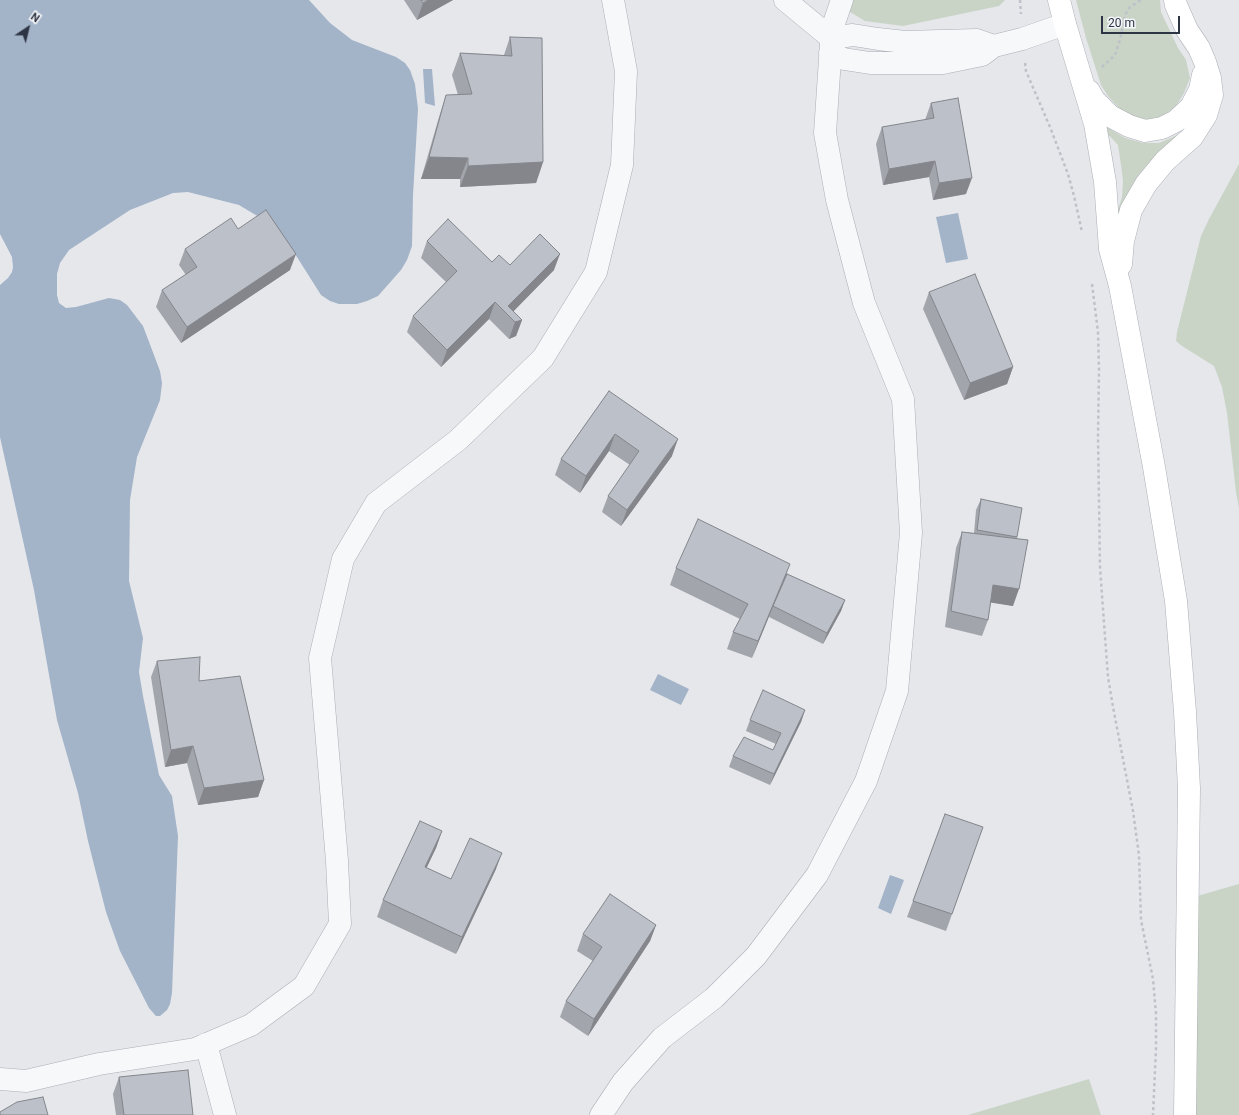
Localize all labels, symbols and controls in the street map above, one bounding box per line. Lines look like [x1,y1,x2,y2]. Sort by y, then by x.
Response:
north arrow [8,8,48,48]
scale bar [1103,8,1182,34]
text: N [28,10,42,25]
text: 20 m [1108,16,1135,30]

